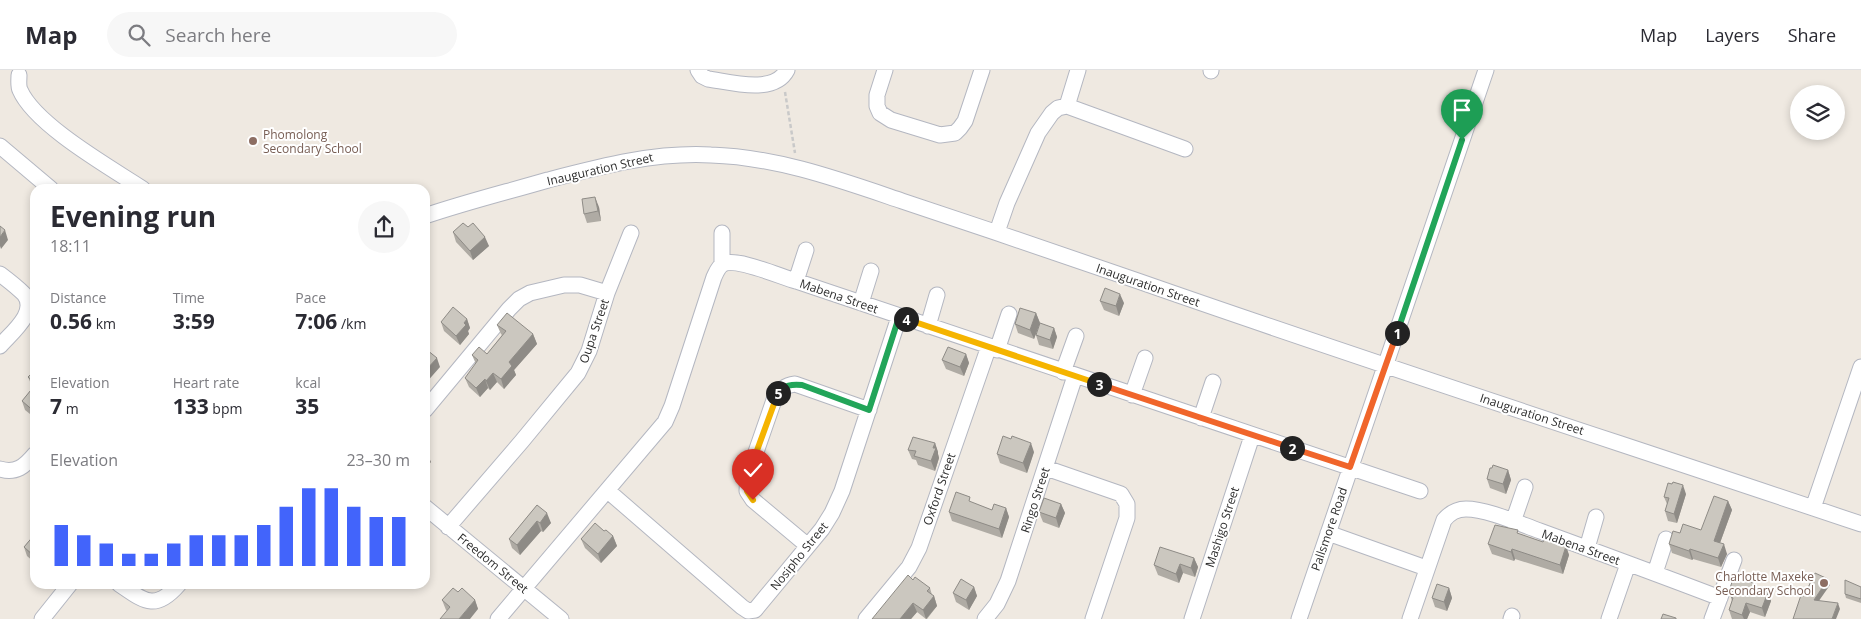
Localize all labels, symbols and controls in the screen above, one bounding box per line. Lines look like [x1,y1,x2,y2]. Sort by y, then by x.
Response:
search box [107,12,457,57]
text: Map [25,18,77,51]
icon: search [125,21,153,49]
text: Search here [165,22,271,48]
text: Map [1640,23,1677,47]
text: Layers [1705,23,1760,47]
text: Share [1788,23,1836,47]
map controls [1790,85,1845,140]
button: layers [1790,85,1845,140]
pin [1441,89,1483,140]
icon: arrive [1448,96,1476,124]
place label: Phomolong Secondary School [263,126,362,157]
marker: Phomolong Secondary School [247,135,259,147]
street label: Inauguration Street [545,148,655,190]
text: Evening run [50,197,216,235]
button: share [358,201,410,253]
text: 18:11 [50,235,91,257]
street label: Inauguration Street [1094,259,1202,311]
street label: Mabena Street [797,275,881,317]
text: Distance [50,288,106,307]
text: Time [173,288,205,307]
text: Pace [295,288,326,307]
street label: Oupa Street [575,296,613,366]
pin: 4 [894,306,918,332]
text: 0.56 [50,307,92,335]
text: 3:59 [173,307,215,335]
text: 7:06 [295,307,337,335]
text: 4 [902,310,911,329]
text: km [92,314,116,333]
text: /km [337,314,366,333]
pin: 1 [1384,320,1410,346]
text: 1 [1393,324,1402,343]
pin: 3 [1086,372,1112,396]
text: Elevation [50,373,109,392]
text: Heart rate [173,373,239,392]
text: kcal [295,373,321,392]
text: 3 [1095,375,1104,394]
pin: 5 [766,380,790,406]
text: 5 [774,384,783,403]
street label: Inauguration Street [1478,389,1586,439]
text: 7 [50,392,62,420]
text: 133 [173,392,209,420]
text: 35 [295,392,319,420]
text: m [62,399,79,418]
text: bpm [209,399,242,418]
pin: 2 [1280,436,1304,460]
text: 2 [1288,439,1297,458]
text: Elevation [50,449,118,471]
text: 23–30 m [346,449,410,471]
pin [732,449,774,500]
street label: Oxford Street [919,450,959,528]
icon: check [739,456,767,484]
street label: Ringo Street [1016,465,1054,535]
street label: Mashigo Street [1201,484,1243,570]
street label: Pallsmore Road [1307,485,1351,573]
street label: Nosipho Street [766,518,832,594]
street label: Mabena Street [1539,525,1623,569]
street label: Freedom Street [454,529,532,597]
place label: Charlotte Maxeke Secondary School [1715,568,1814,599]
marker: Charlotte Maxeke Secondary School [1818,577,1830,589]

